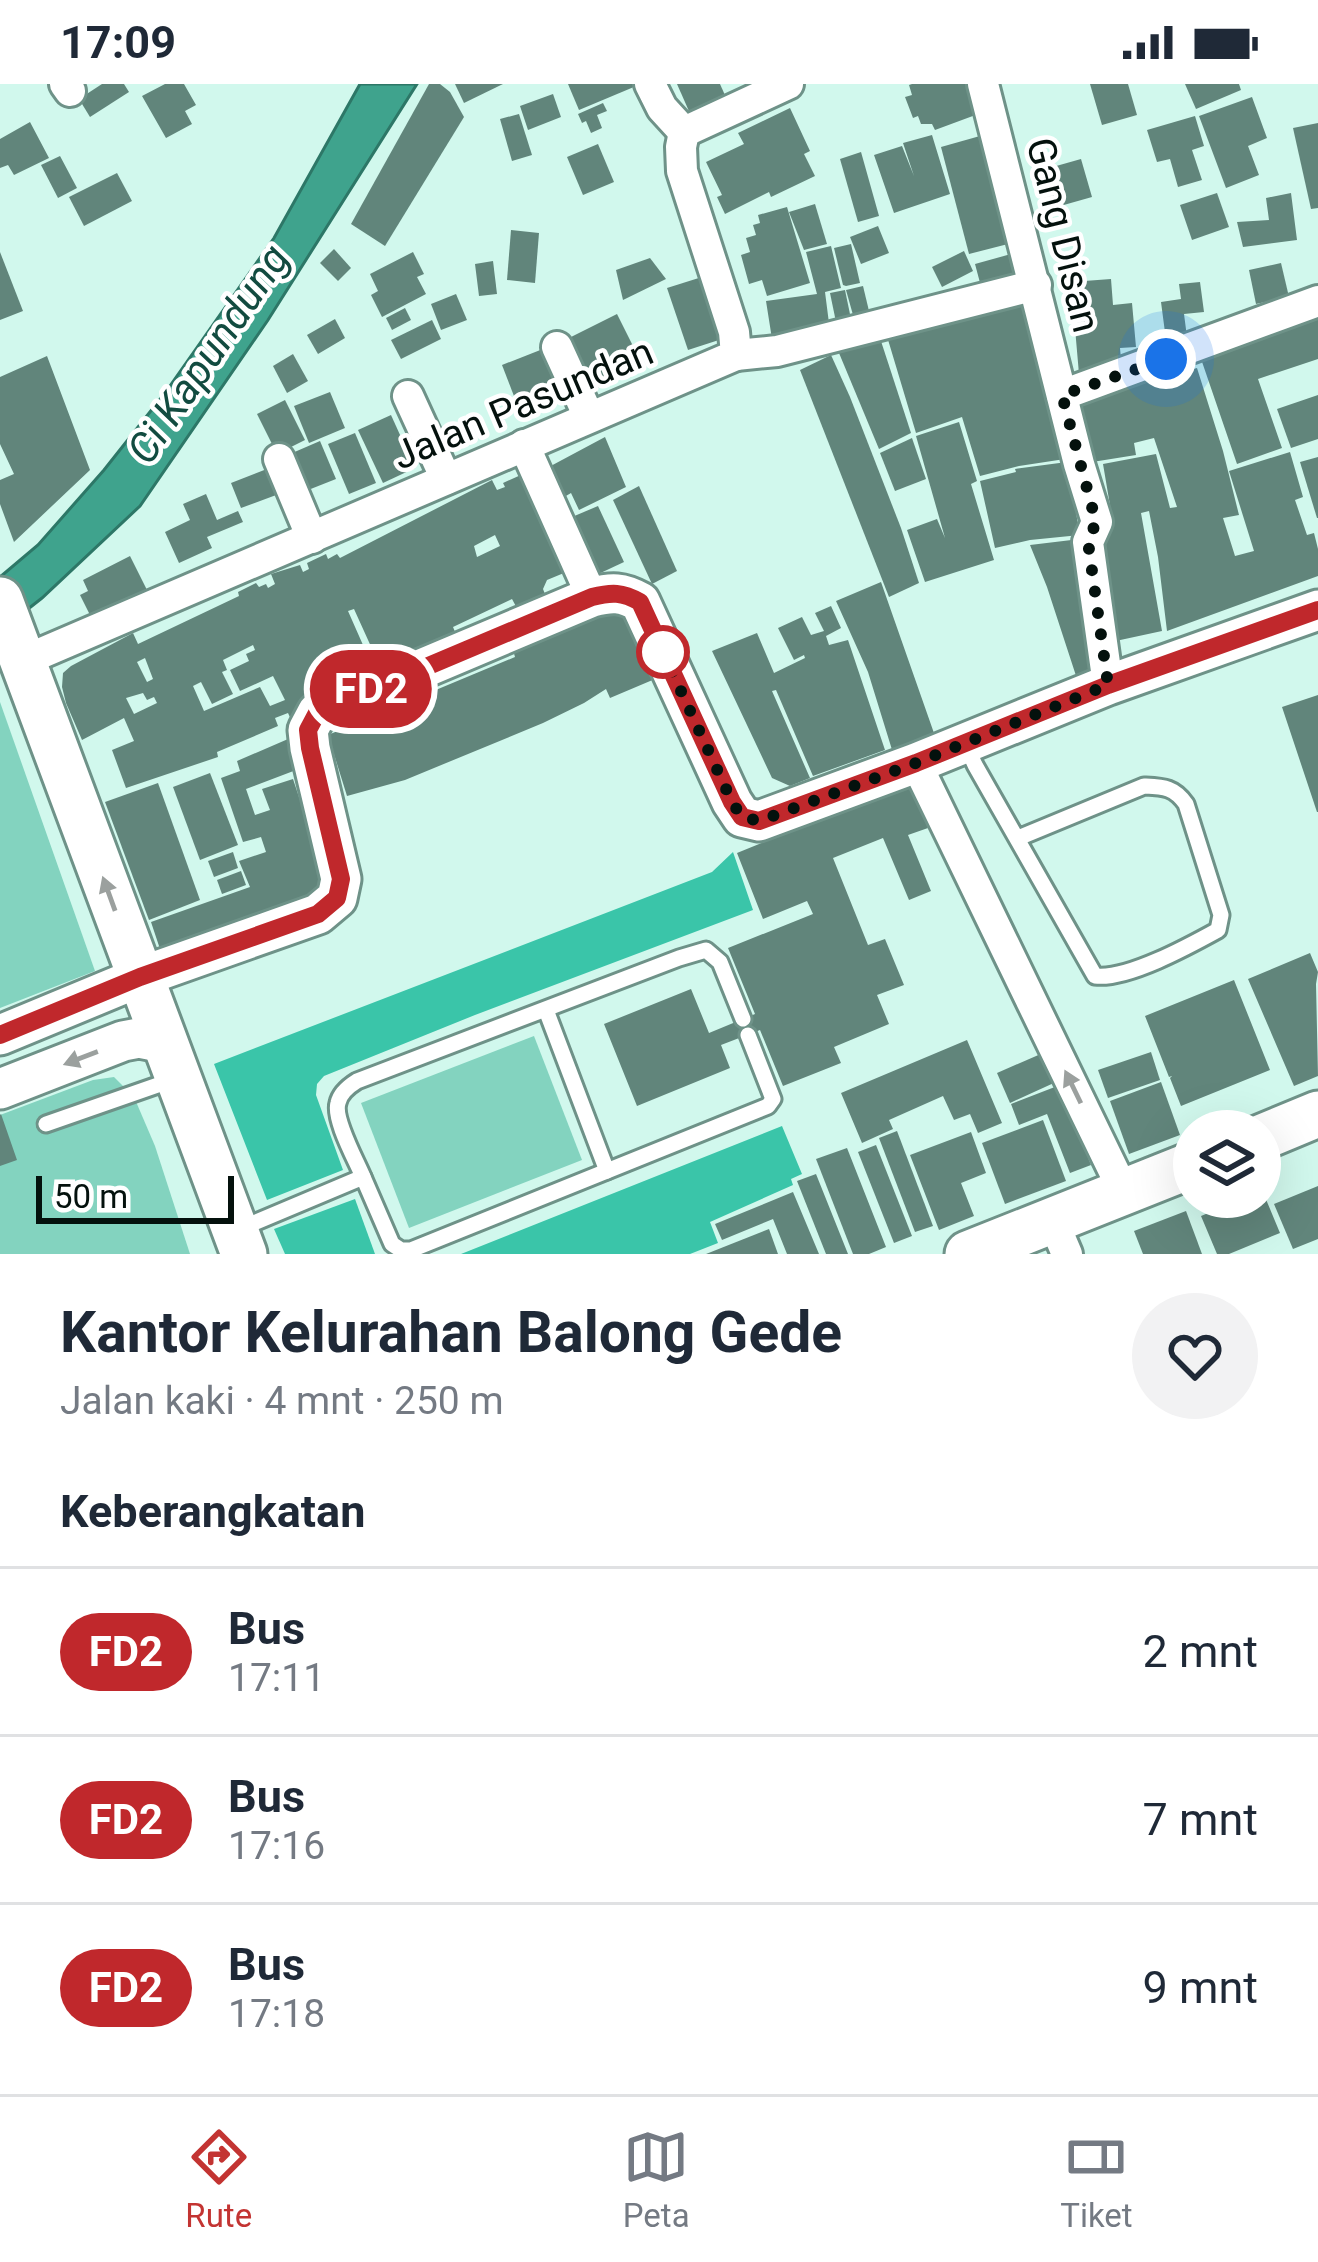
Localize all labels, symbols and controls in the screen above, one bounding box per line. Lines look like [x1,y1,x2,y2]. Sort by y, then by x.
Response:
text: 17:09 [60,16,176,69]
street label: Gang Disan [1017,133,1109,337]
water label: Ci Kapundung [117,235,299,473]
street label: Jalan Pasundan [386,328,660,480]
your location [1136,329,1196,389]
unlabelled marker [638,627,688,677]
line badge: FD2 [302,650,440,728]
text: FD2 [334,664,408,713]
one-way arrow [99,876,118,912]
one-way arrow [63,1049,99,1068]
one-way arrow [1063,1069,1083,1104]
map controls [1173,1110,1281,1218]
button: layers [1173,1110,1281,1218]
scale bar [36,1170,234,1223]
text: 50 m [54,1177,128,1216]
button: heart [1132,1293,1258,1419]
text: Kantor Kelurahan Balong Gede [60,1299,842,1366]
text: Jalan kaki · 4 mnt · 250 m [60,1378,504,1424]
text: Keberangkatan [60,1485,365,1538]
text: Bus [228,1602,305,1655]
text: 2 mnt [1143,1625,1258,1678]
text: FD2 [89,1627,163,1676]
text: 17:11 [228,1655,325,1701]
text: Bus [228,1770,305,1823]
text: 7 mnt [1143,1793,1258,1846]
text: FD2 [89,1795,163,1844]
text: 17:16 [228,1823,325,1869]
text: Bus [228,1938,305,1991]
text: 9 mnt [1143,1961,1258,2014]
text: FD2 [89,1963,163,2012]
text: 17:18 [228,1991,325,2037]
tab: Rute [185,2124,252,2235]
tab: Peta [623,2124,690,2235]
tab: Tiket [1060,2124,1133,2235]

